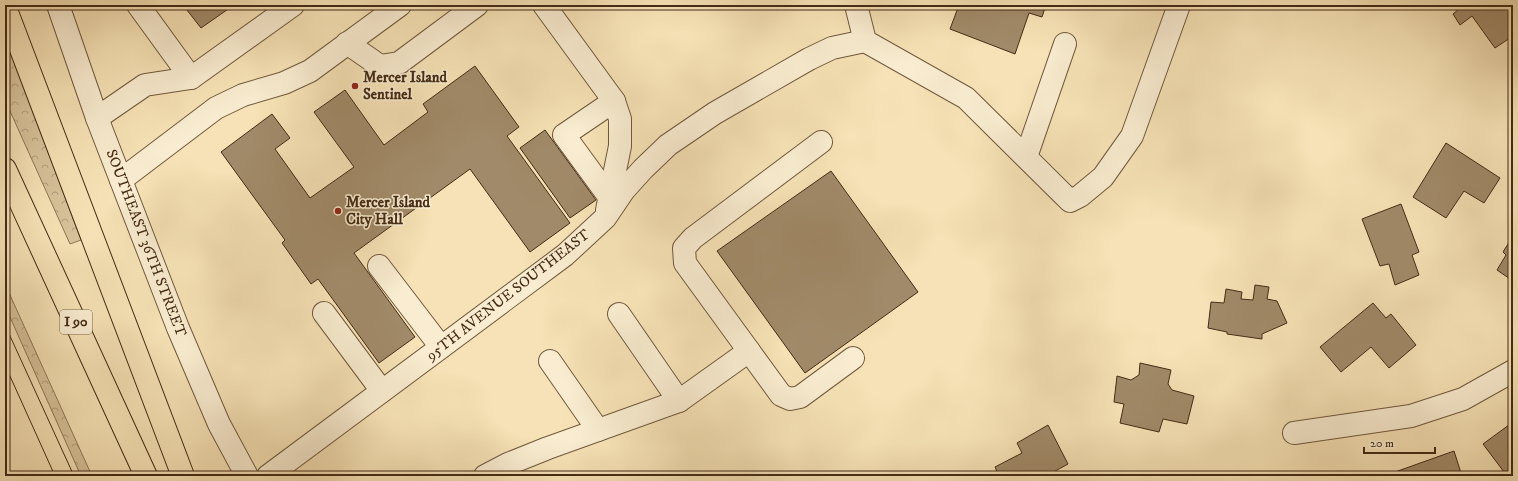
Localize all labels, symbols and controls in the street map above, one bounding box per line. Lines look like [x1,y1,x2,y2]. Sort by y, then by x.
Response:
place label: Mercer Island Sentinel [363,68,448,104]
marker: Mercer Island Sentinel [350,81,360,91]
street label: SOUTHEAST 36TH STREET [101,147,191,340]
place label: Mercer Island City Hall [346,193,431,229]
marker: Mercer Island City Hall [333,206,343,216]
street label: 95TH AVENUE SOUTHEAST [422,225,594,365]
road number: I 90 [60,310,92,334]
scale bar [1364,429,1435,455]
text: 20 m [1370,436,1394,451]

